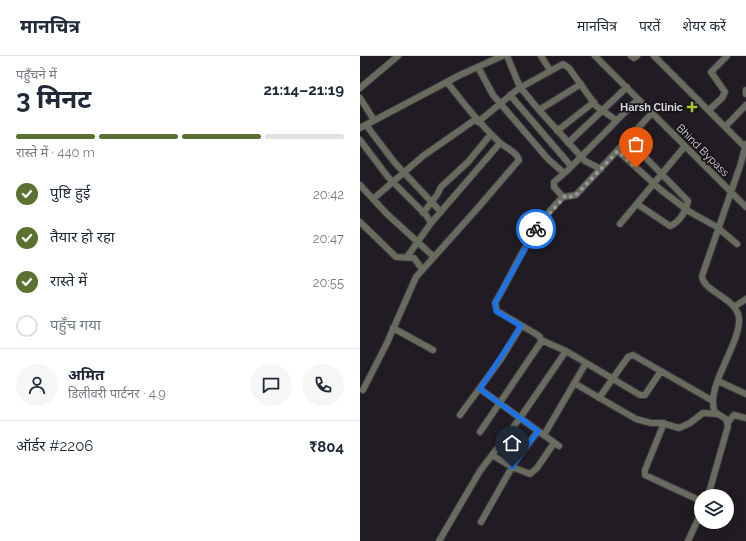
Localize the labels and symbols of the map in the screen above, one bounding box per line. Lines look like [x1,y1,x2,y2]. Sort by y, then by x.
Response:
place label: Harsh Clinic [620,101,683,114]
marker: Harsh Clinic [686,101,698,113]
street label: Bhind Bypass [674,121,732,179]
pin [619,127,653,168]
courier [516,209,556,249]
pin [495,426,529,467]

